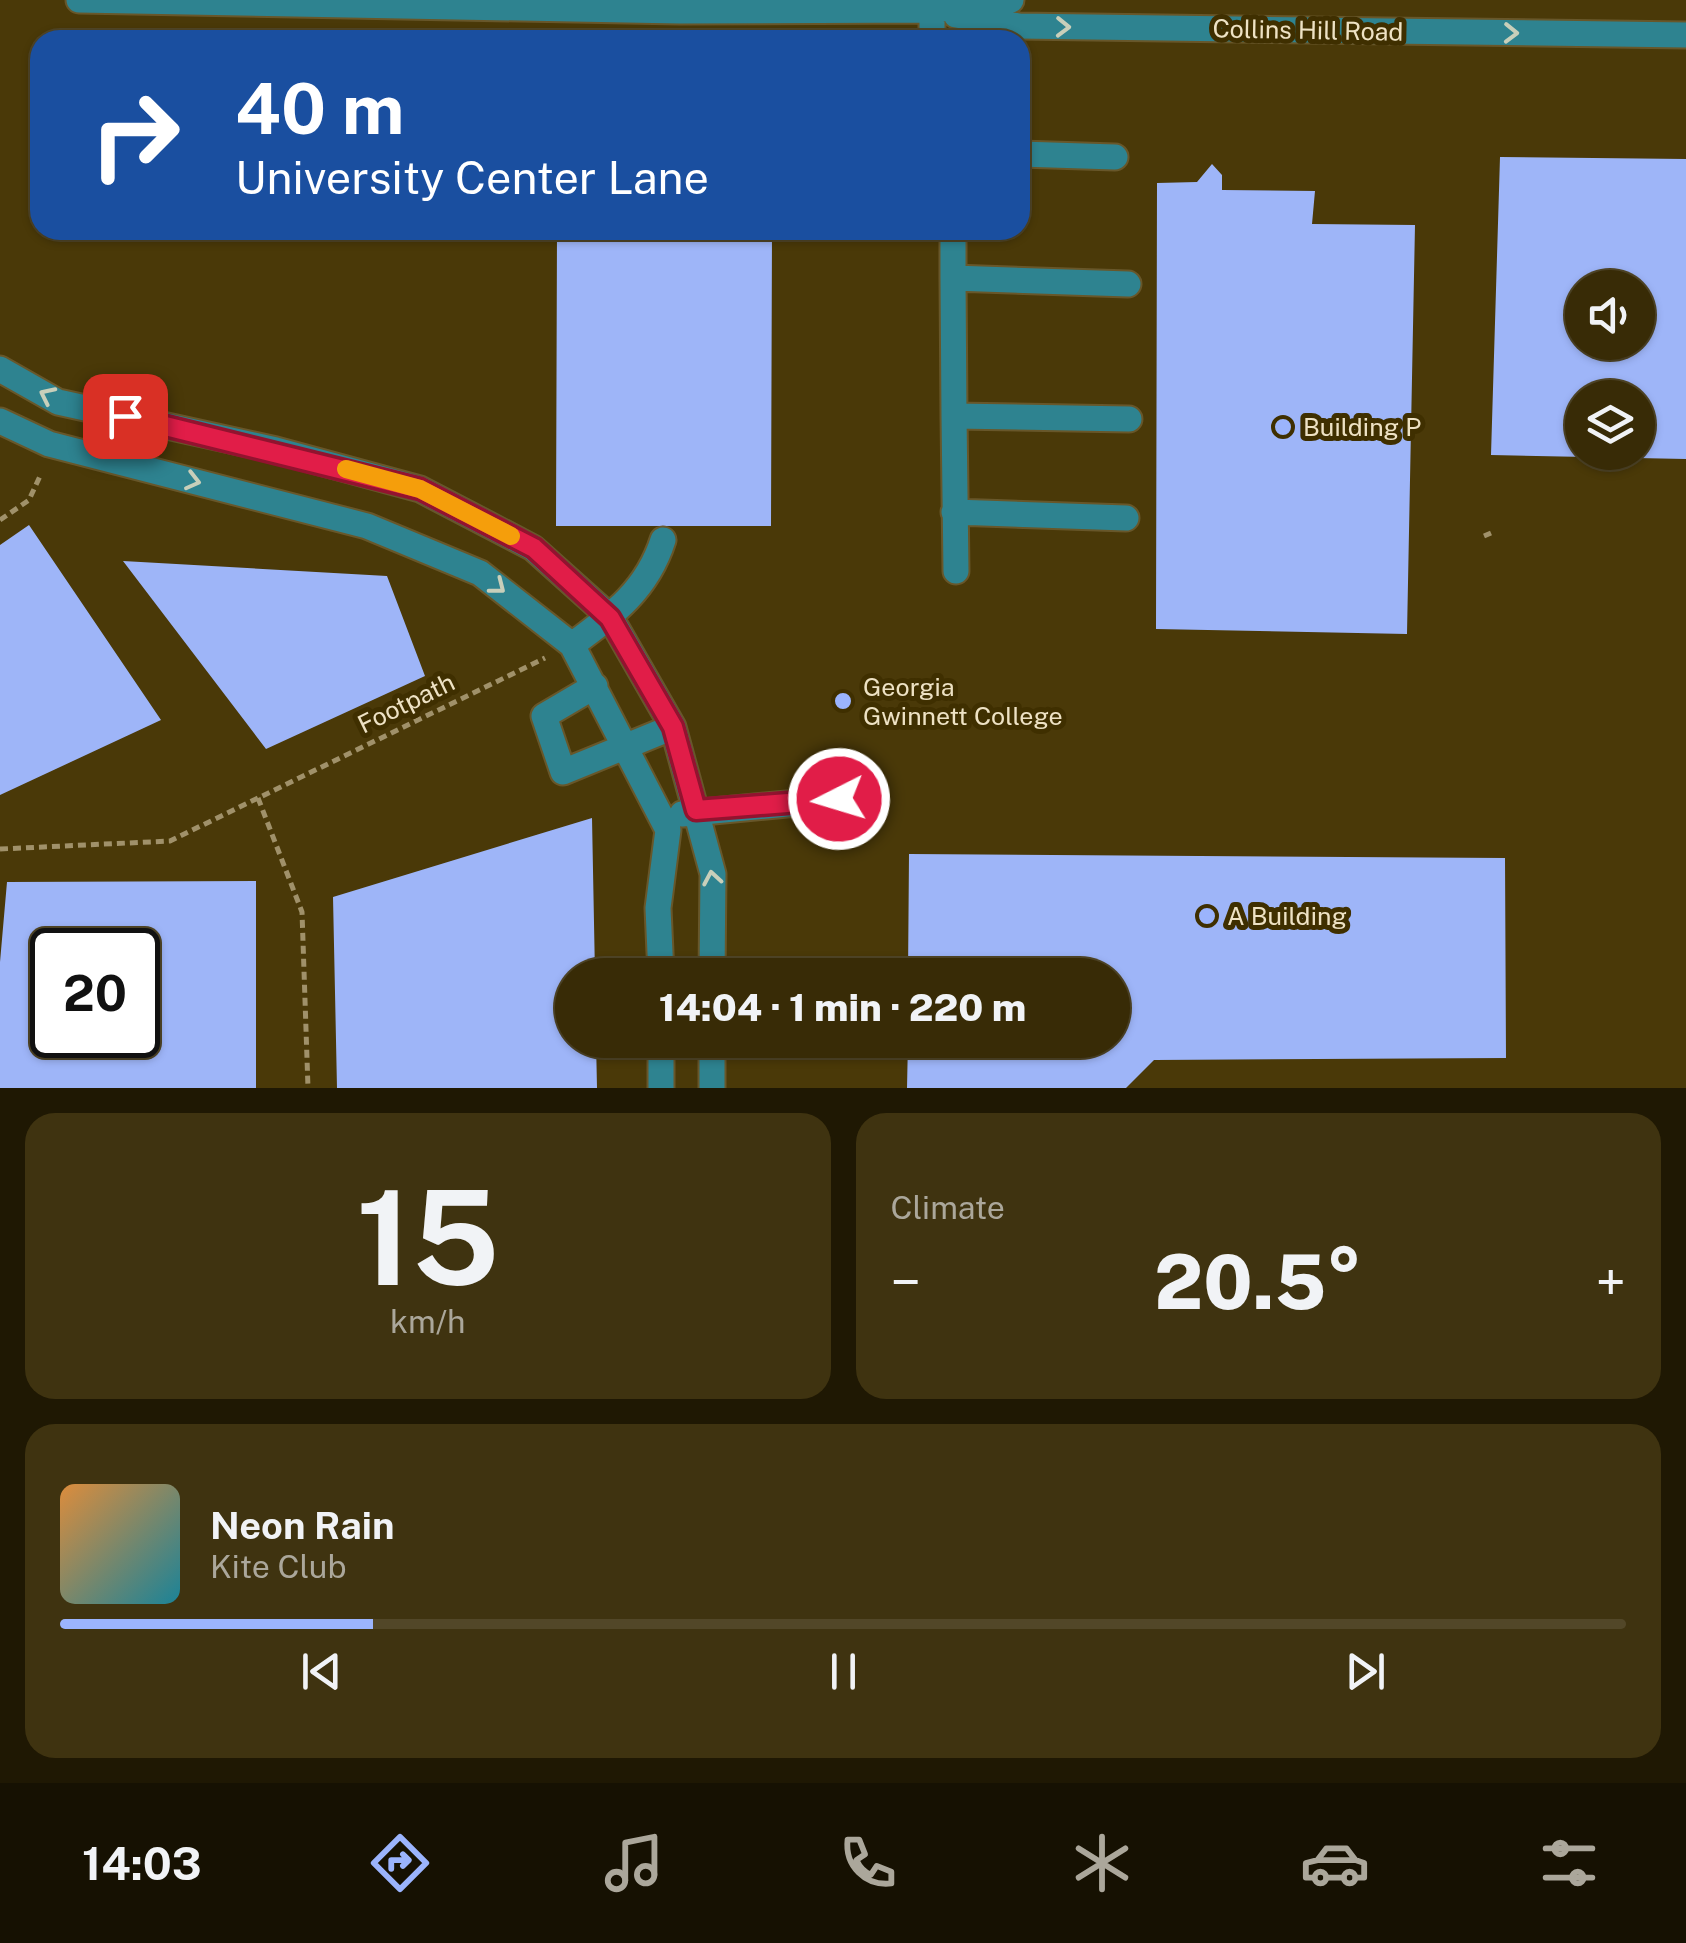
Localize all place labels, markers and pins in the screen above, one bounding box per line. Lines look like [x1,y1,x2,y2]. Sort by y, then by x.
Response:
pin [83,374,168,459]
place label: Building P [1303,412,1421,442]
marker: Building P [1272,416,1294,438]
place label: Georgia Gwinnett College [863,672,1063,731]
marker: Georgia Gwinnett College [832,690,854,712]
place label: A Building [1227,901,1347,931]
marker: A Building [1196,905,1218,927]

